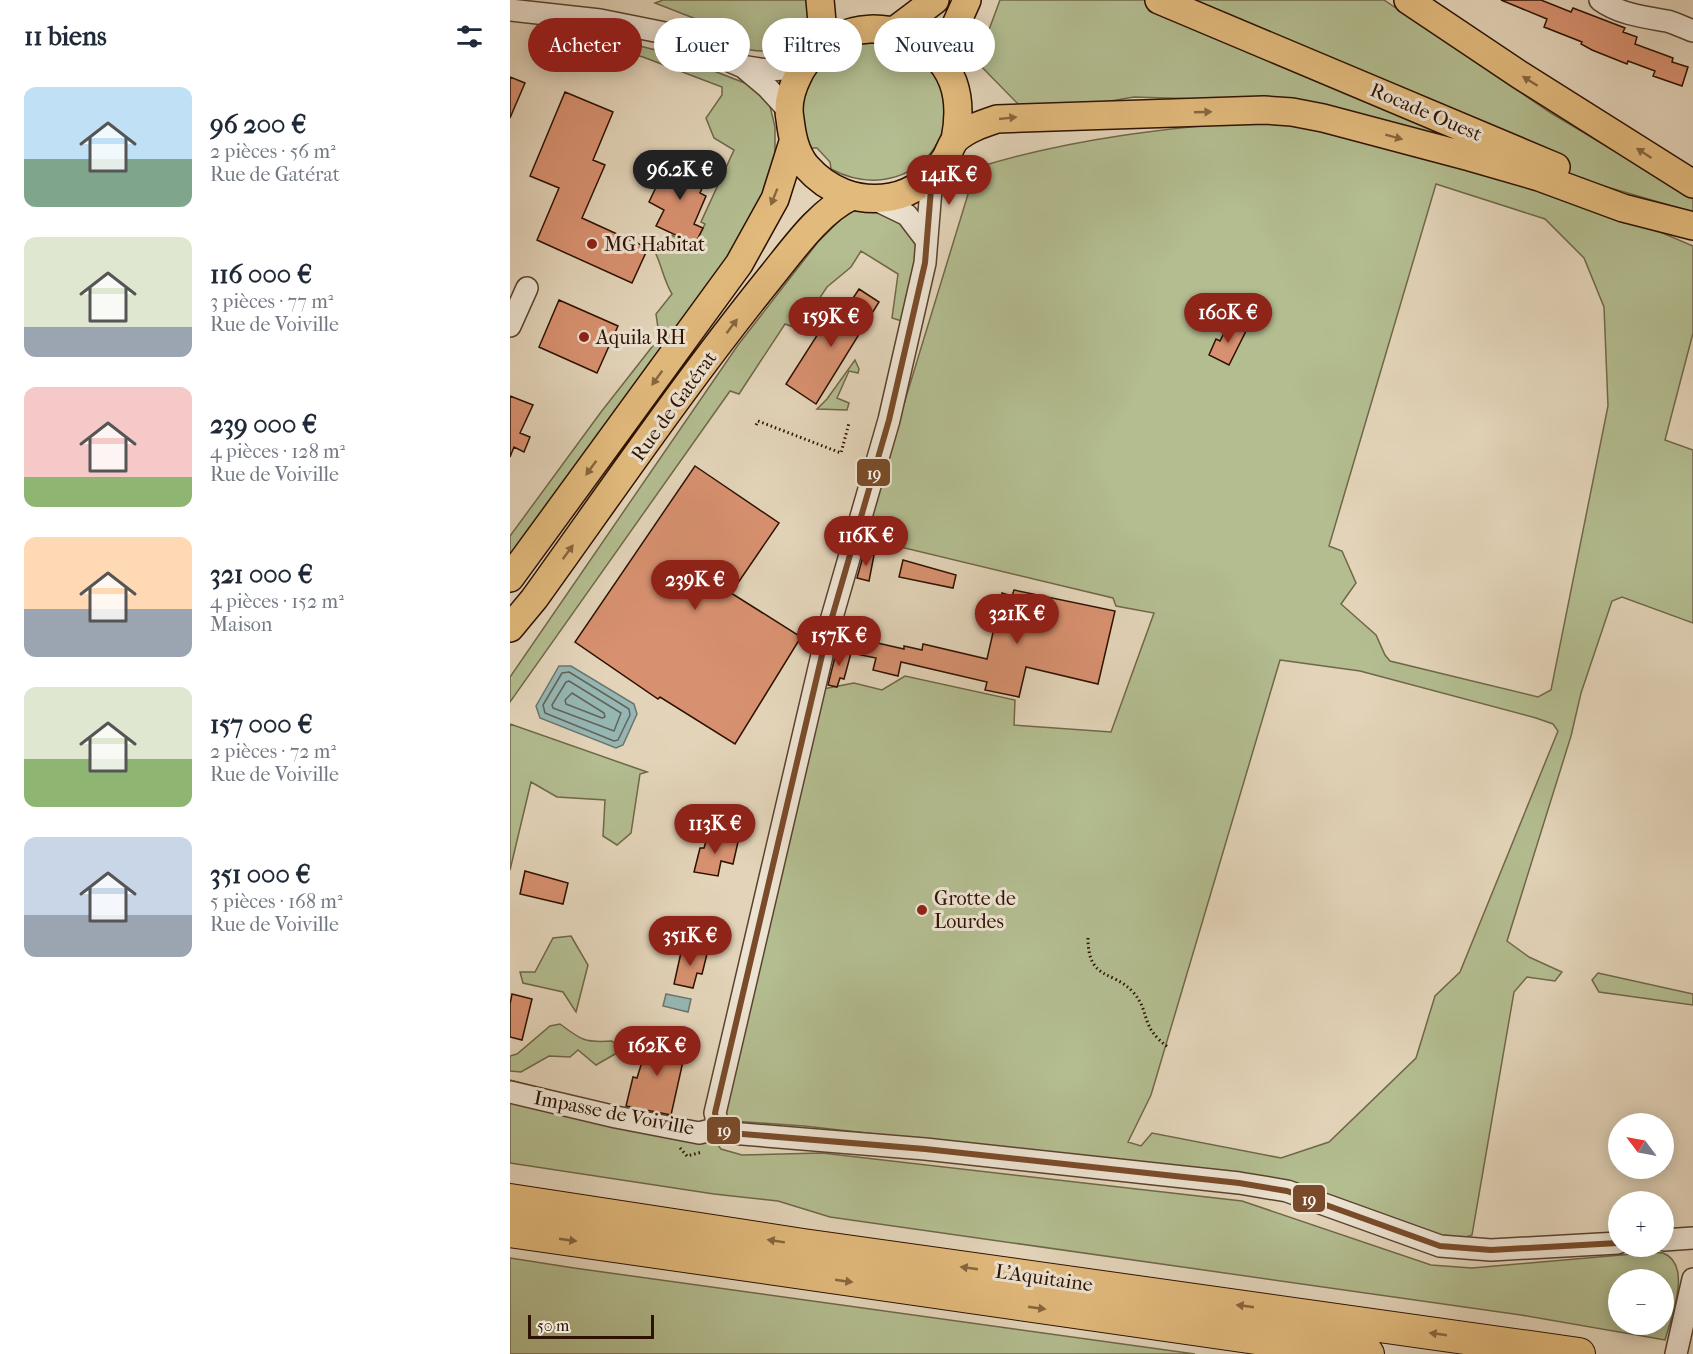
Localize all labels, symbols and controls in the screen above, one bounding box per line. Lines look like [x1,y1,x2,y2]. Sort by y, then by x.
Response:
chip: Acheter [528,18,642,72]
chip: Louer [654,18,750,72]
chip: Filtres [762,18,862,72]
chip: Nouveau [874,18,995,72]
icon: filters [453,20,486,53]
text: 11 biens [24,21,107,52]
one-way arrow [1522,75,1538,86]
street label: Rocade Ouest [1367,78,1485,146]
one-way arrow [1193,107,1212,117]
text: 96 200 € [210,109,306,140]
icon: home [72,111,144,183]
one-way arrow [998,113,1017,123]
one-way arrow [1385,133,1403,142]
text: 2 pièces · 56 m² [210,140,336,163]
one-way arrow [1636,147,1652,158]
pin: 96.2K € [625,150,735,201]
pin: 141K € [900,155,998,206]
text: 96.2K € [647,158,713,181]
text: Rue de Gatérat [210,163,340,186]
text: 141K € [921,163,977,186]
one-way arrow [769,189,779,207]
place label: MG Habitat [604,233,705,256]
marker: MG Habitat [585,237,599,251]
text: 116 000 € [210,259,312,290]
icon: home [72,261,144,333]
text: 3 pièces · 77 m² [210,290,333,313]
pin: 160K € [1179,293,1277,344]
pin: 159K € [782,297,880,348]
text: 160K € [1198,301,1258,324]
text: 159K € [803,305,859,328]
text: Rue de Voiville [210,313,339,336]
one-way arrow [726,319,738,334]
place label: Aquila RH [595,326,686,349]
marker: Aquila RH [577,330,591,344]
street label: Rue de Gatérat [626,347,722,465]
one-way arrow [651,369,663,385]
text: 239 000 € [210,409,317,440]
icon: home [72,411,144,483]
text: 4 pièces · 128 m² [210,440,345,463]
line badge: 19 [856,458,891,487]
one-way arrow [585,459,597,475]
text: Rue de Voiville [210,463,339,486]
text: 19 [867,464,881,484]
pin: 116K € [817,516,915,567]
text: 116K € [838,524,894,547]
one-way arrow [562,544,574,560]
text: 321 000 € [210,559,313,590]
pin: 239K € [646,560,744,611]
icon: home [72,561,144,633]
text: 239K € [665,568,725,591]
text: 4 pièces · 152 m² [210,590,344,613]
pin: 321K € [968,594,1066,645]
text: 321K € [989,602,1045,625]
text: Maison [210,613,272,636]
pin: 157K € [790,616,888,667]
text: 157K € [811,624,867,647]
text: 157 000 € [210,709,313,740]
icon: home [72,711,144,783]
text: 2 pièces · 72 m² [210,740,336,763]
text: Rue de Voiville [210,763,339,786]
pin: 113K € [666,804,764,855]
text: 113K € [688,812,742,835]
text: 351 000 € [210,859,311,890]
icon: home [72,861,144,933]
place label: Grotte de Lourdes [934,887,1016,933]
text: 5 pièces · 168 m² [210,890,343,913]
marker: Grotte de Lourdes [915,903,929,917]
text: Rue de Voiville [210,913,339,936]
pin: 351K € [641,916,739,967]
text: 351K € [663,924,717,947]
pin: 162K € [608,1026,706,1077]
text: 162K € [628,1034,686,1057]
street label: Impasse de Voiville [532,1086,696,1140]
north arrow [1608,1113,1674,1179]
map controls [1608,1113,1674,1335]
line badge: 19 [706,1116,741,1145]
text: 19 [717,1121,731,1141]
line badge: 19 [1292,1184,1326,1213]
text: 19 [1302,1190,1316,1210]
button: + [1608,1191,1674,1257]
one-way arrow [558,1235,577,1244]
one-way arrow [766,1236,785,1245]
street label: L'Aquitaine [994,1260,1094,1296]
one-way arrow [959,1263,978,1272]
button: − [1608,1269,1674,1335]
one-way arrow [834,1276,853,1285]
one-way arrow [1236,1302,1255,1311]
one-way arrow [1028,1303,1047,1312]
scale bar [528,1312,654,1340]
text: 50 m [537,1316,569,1335]
one-way arrow [1429,1329,1448,1338]

